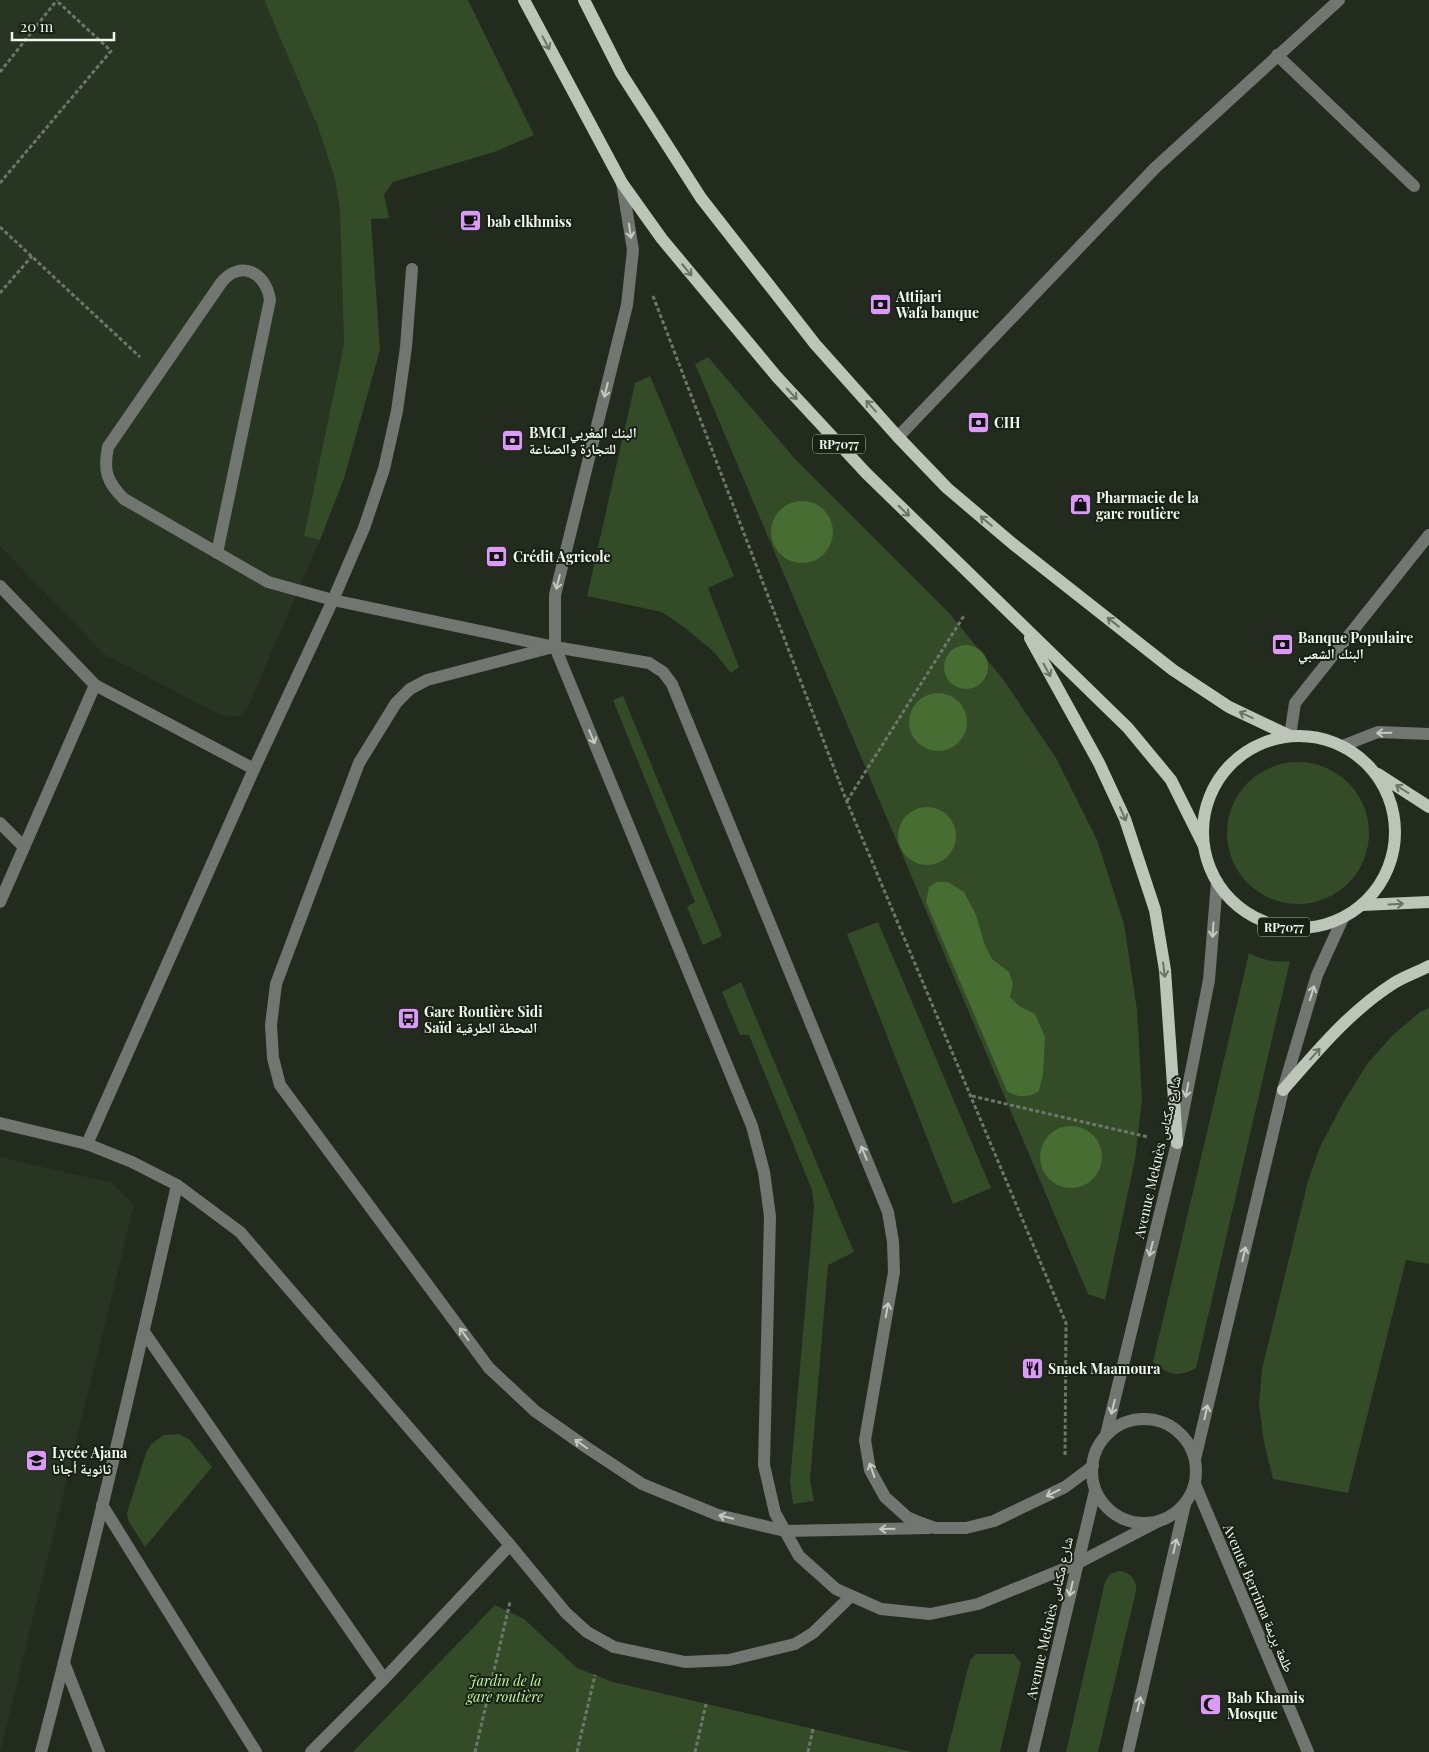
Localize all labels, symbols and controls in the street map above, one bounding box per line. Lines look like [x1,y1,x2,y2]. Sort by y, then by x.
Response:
scale bar [12,10,115,42]
text: 20 m [20,16,54,36]
one-way arrow [542,35,551,50]
cafe icon: bab elkhmiss [459,209,483,233]
place label: bab elkhmiss [487,212,572,231]
one-way arrow [625,223,635,239]
one-way arrow [681,263,693,276]
place label: Attijari Wafa banque [895,287,979,322]
bank icon: Attijari Wafa banque [868,292,892,316]
one-way arrow [601,382,610,398]
one-way arrow [786,387,798,400]
one-way arrow [865,400,876,413]
bank icon: CIH [966,410,990,434]
place label: CIH [994,413,1020,432]
place label: BMCI البنك المغربي للتجارة والصناعة [529,423,637,458]
bank icon: BMCI البنك المغربي للتجارة والصناعة [501,428,525,452]
road number: RP7077 [813,434,865,454]
place label: Pharmacie de la gare routière [1096,488,1200,523]
shop icon: Pharmacie de la gare routière [1068,493,1092,517]
one-way arrow [898,505,911,517]
one-way arrow [979,515,992,526]
bank icon: Crédit Agricole [485,544,509,568]
place label: Crédit Agricole [513,547,611,566]
one-way arrow [553,574,562,590]
one-way arrow [1107,617,1120,628]
place label: Banque Populaire البنك الشعبي [1298,628,1413,665]
bank icon: Banque Populaire البنك الشعبي [1270,633,1294,657]
one-way arrow [1043,662,1052,677]
one-way arrow [1238,710,1253,720]
one-way arrow [1377,728,1393,738]
one-way arrow [587,729,597,744]
one-way arrow [1395,784,1409,795]
one-way arrow [1118,806,1128,821]
one-way arrow [1387,899,1403,908]
road number: RP7077 [1258,918,1310,936]
one-way arrow [1208,922,1218,938]
one-way arrow [1159,962,1169,978]
one-way arrow [1307,985,1317,1001]
place label: Gare Routière Sidi Saïd المحطة الطرقية [424,1002,543,1037]
bus stop icon: Gare Routière Sidi Saïd المحطة الطرقية [396,1007,420,1031]
one-way arrow [1310,1047,1321,1060]
street label: Avenue Meknès شارع مكناس [1129,1074,1186,1241]
one-way arrow [1182,1082,1192,1098]
one-way arrow [859,1146,869,1161]
one-way arrow [1146,1240,1155,1256]
one-way arrow [1240,1246,1249,1262]
one-way arrow [883,1302,893,1318]
one-way arrow [458,1328,469,1341]
restaurant icon: Snack Maamoura [1020,1356,1044,1380]
place label: Snack Maamoura [1048,1359,1161,1378]
one-way arrow [1108,1398,1117,1414]
one-way arrow [1202,1404,1211,1420]
one-way arrow [575,1439,589,1449]
place label: Lycée Ajana ثانوية أجانا [52,1443,128,1478]
school or university icon: Lycée Ajana ثانوية أجانا [24,1448,48,1472]
one-way arrow [867,1463,876,1478]
one-way arrow [1045,1488,1060,1498]
one-way arrow [718,1512,734,1521]
street label: Avenue Berrima طلعة بريمة [1219,1520,1299,1675]
one-way arrow [879,1524,895,1534]
street label: Avenue Meknès شارع مكناس [1021,1535,1078,1702]
one-way arrow [1171,1539,1180,1555]
one-way arrow [1066,1581,1076,1597]
park label: Jardin de la gare routière [465,1671,543,1706]
place label: Bab Khamis Mosque [1227,1688,1304,1723]
mosque icon: Bab Khamis Mosque [1199,1693,1223,1717]
one-way arrow [1135,1697,1144,1713]

